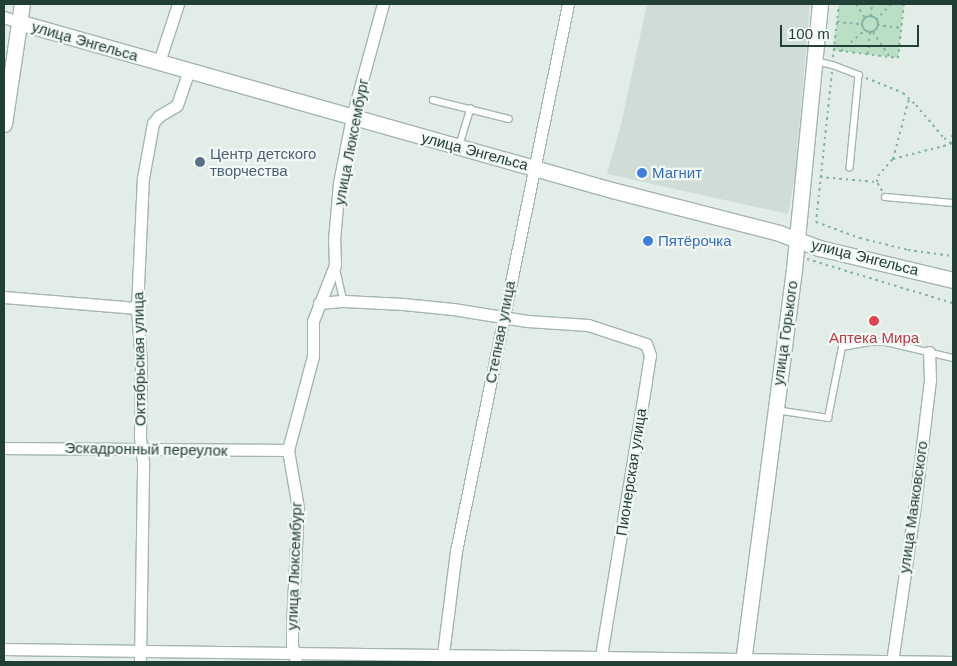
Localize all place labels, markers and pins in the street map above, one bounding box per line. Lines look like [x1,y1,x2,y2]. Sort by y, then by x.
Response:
place label: Центр детского творчества [210,144,316,179]
marker: Центр детского творчества [194,156,206,168]
place label: Магнит [652,164,702,182]
marker: Магнит [636,167,648,179]
place label: Пятёрочка [658,232,732,250]
marker: Пятёрочка [642,235,654,247]
marker: Аптека Мира [868,315,880,327]
place label: Аптека Мира [829,329,919,347]

